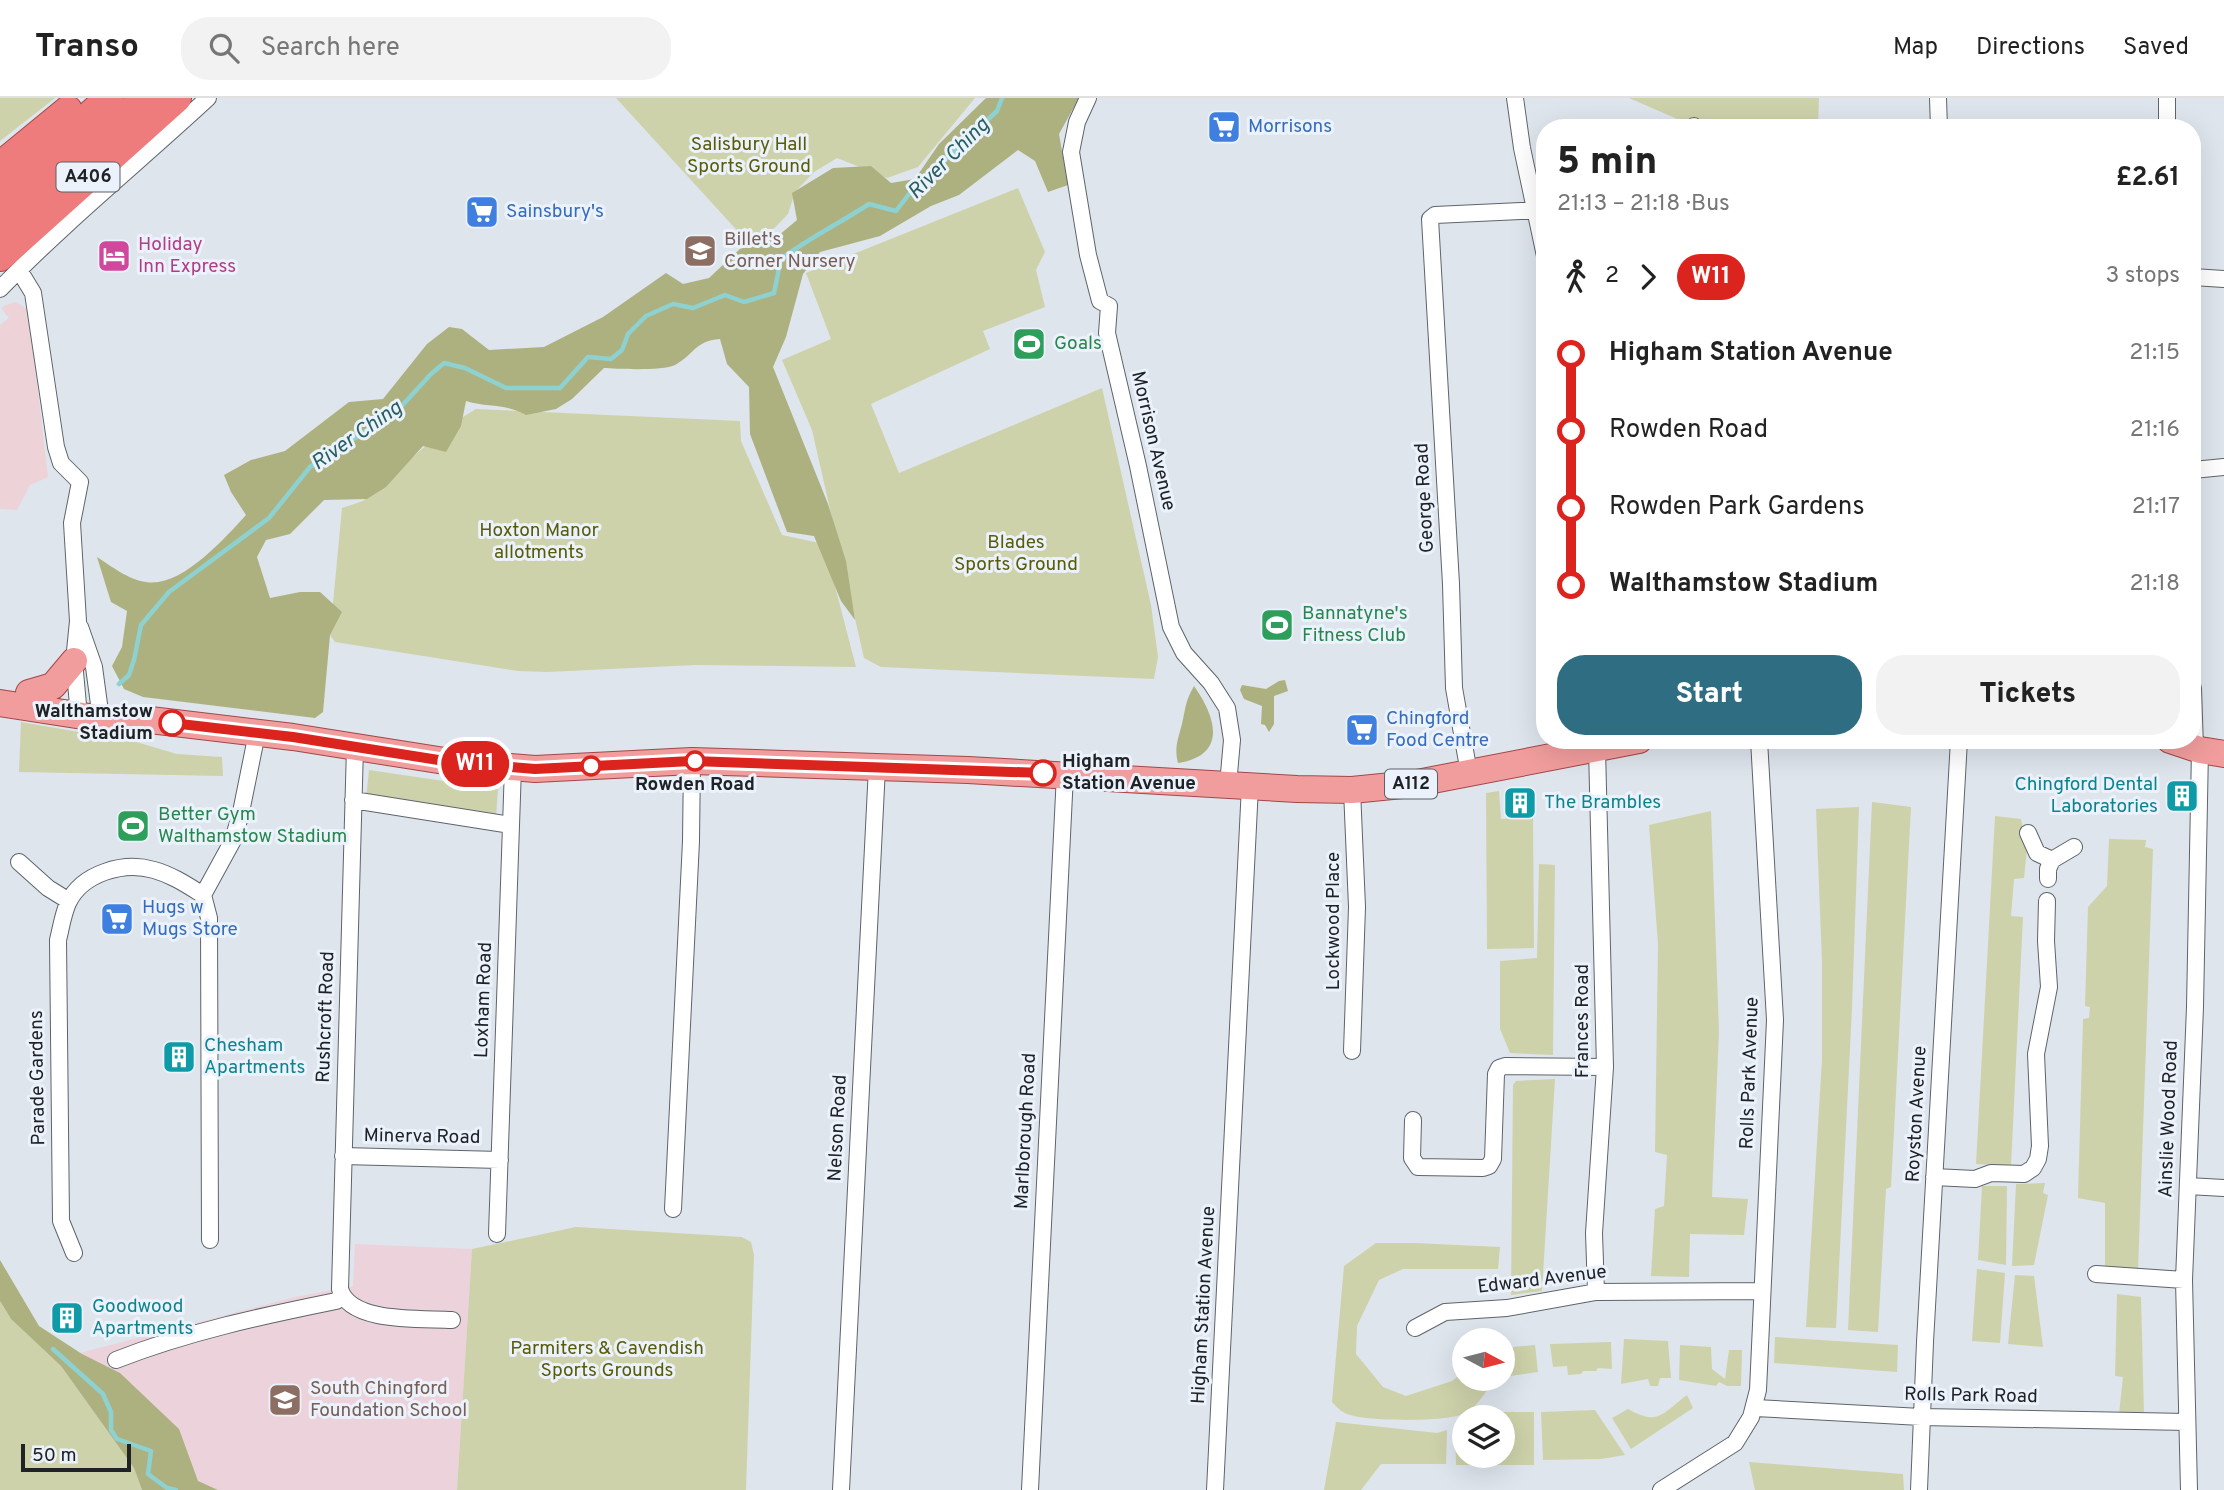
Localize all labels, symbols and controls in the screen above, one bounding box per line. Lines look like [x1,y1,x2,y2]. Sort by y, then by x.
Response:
search box [181,17,671,80]
text: Transo [35,27,139,69]
icon: search [205,29,243,67]
text: Search here [261,32,400,65]
text: Map [1893,33,1938,63]
text: Directions [1976,33,2085,63]
text: Saved [2123,33,2189,63]
supermarket icon: Morrisons [1205,108,1243,146]
water label: River Ching [902,112,996,206]
place label: Morrisons [1248,115,1332,139]
park label: Salisbury Hall Sports Ground [687,133,811,179]
text: 5 min [1557,139,1657,188]
road number: A406 [56,162,119,192]
text: £2.61 [2116,162,2180,195]
text: 21:13 – 21:18 · Bus [1557,190,1730,219]
supermarket icon: Sainsbury's [463,193,501,231]
place label: Sainsbury's [506,200,604,224]
place label: Billet's Corner Nursery [724,228,856,274]
school or university icon: Billet's Corner Nursery [681,232,719,270]
place label: Holiday Inn Express [138,233,236,279]
hotel icon: Holiday Inn Express [95,237,133,275]
icon: walk [1557,258,1595,296]
icon: forward [1629,258,1667,296]
text: 2 [1605,262,1619,291]
text: W11 [1691,262,1731,292]
text: 3 stops [2105,262,2180,291]
sports icon: Goals [1010,325,1048,363]
place label: Goals [1054,332,1102,356]
text: Higham Station Avenue [1609,337,1893,370]
text: 21:15 [2129,339,2180,368]
street label: Morrison Avenue [1125,369,1181,513]
water label: River Ching [306,395,408,477]
text: Rowden Road [1609,414,1768,447]
text: 21:16 [2130,416,2180,445]
street label: George Road [1410,442,1440,554]
text: Rowden Park Gardens [1609,491,1865,524]
text: 21:17 [2132,493,2180,522]
park label: Hoxton Manor allotments [479,519,599,565]
park label: Blades Sports Ground [954,531,1078,577]
text: Walthamstow Stadium [1609,568,1878,601]
text: 21:18 [2130,570,2180,599]
place label: Bannatyne's Fitness Club [1302,602,1408,648]
sports icon: Bannatyne's Fitness Club [1258,606,1296,644]
button: Start [1557,655,1862,735]
button: Tickets [1876,655,2180,735]
place label: Walthamstow Stadium [35,700,153,746]
place label: Chingford Food Centre [1386,707,1489,753]
marker: Walthamstow Stadium [159,710,185,736]
supermarket icon: Chingford Food Centre [1343,711,1381,749]
line badge: W11 [435,741,515,787]
text: W11 [455,749,495,779]
place label: Higham Station Avenue [1062,750,1196,796]
marker: Rowden Road [685,751,705,771]
unlabelled marker [581,756,601,776]
marker: Higham Station Avenue [1030,760,1056,786]
road number: A112 [1385,770,1437,798]
place label: Rowden Road [635,773,755,797]
place label: Chingford Dental Laboratories [2015,773,2158,819]
building icon: Chingford Dental Laboratories [2163,777,2201,815]
building icon: The Brambles [1501,784,1539,822]
place label: The Brambles [1544,791,1661,815]
place label: Better Gym Walthamstow Stadium [158,803,347,849]
sports icon: Better Gym Walthamstow Stadium [114,807,152,845]
street label: Lockwood Place [1322,852,1346,990]
place label: Hugs w Mugs Store [142,896,238,942]
supermarket icon: Hugs w Mugs Store [98,900,136,938]
street label: Loxham Road [470,941,498,1059]
street label: Rushcroft Road [312,951,340,1083]
street label: Frances Road [1571,964,1595,1078]
street label: Rolls Park Avenue [1735,996,1765,1150]
street label: Parade Gardens [25,1010,51,1146]
place label: Chesham Apartments [204,1034,305,1080]
building icon: Chesham Apartments [160,1038,198,1076]
street label: Ainslie Wood Road [2154,1040,2184,1198]
street label: Royston Avenue [1901,1045,1933,1183]
street label: Marlborough Road [1010,1052,1042,1210]
street label: Nelson Road [823,1074,853,1182]
street label: Minerva Road [363,1124,481,1150]
street label: Higham Station Avenue [1187,1205,1221,1405]
street label: Edward Avenue [1476,1260,1608,1300]
place label: Goodwood Apartments [92,1295,193,1341]
building icon: Goodwood Apartments [48,1299,86,1337]
north arrow [1452,1328,1516,1391]
map controls [1452,1328,1515,1468]
park label: Parmiters & Cavendish Sports Grounds [510,1337,704,1383]
place label: South Chingford Foundation School [310,1377,467,1423]
school or university icon: South Chingford Foundation School [266,1381,304,1419]
street label: Rolls Park Road [1904,1383,2038,1409]
button: layers [1452,1405,1515,1468]
scale bar [21,1441,131,1473]
text: 50 m [32,1444,77,1468]

